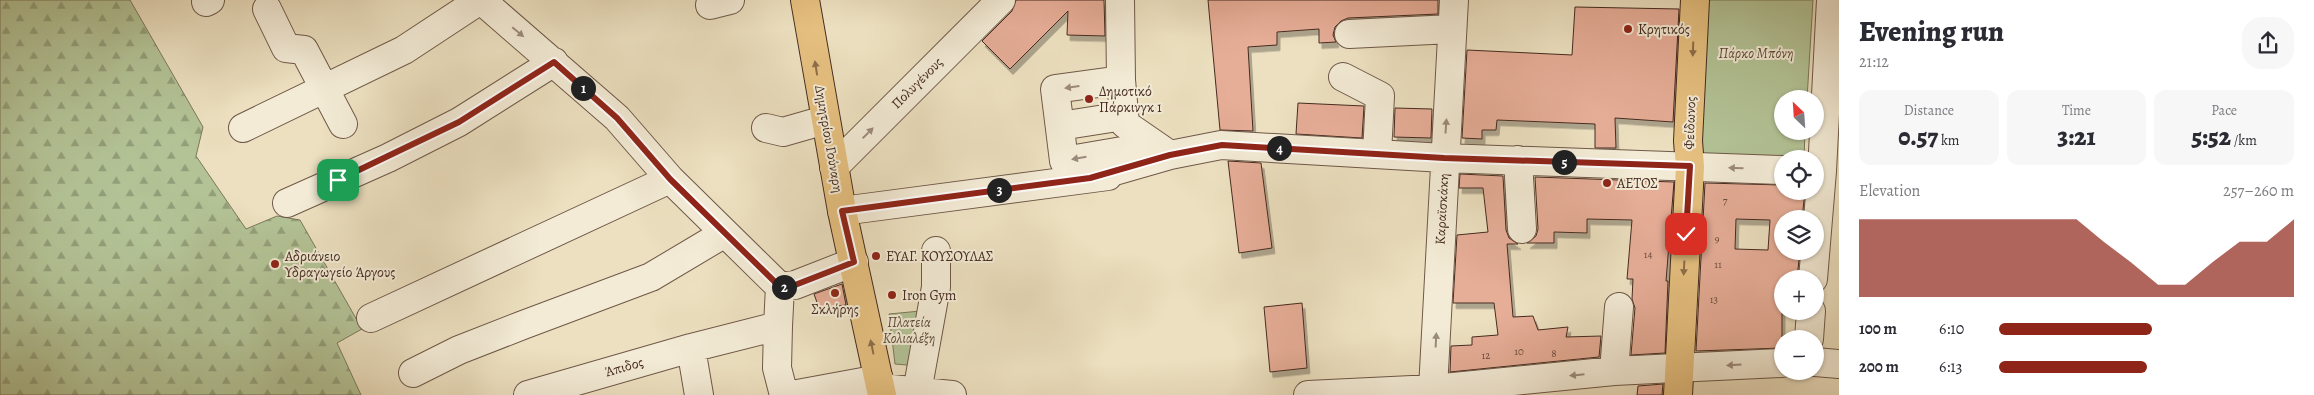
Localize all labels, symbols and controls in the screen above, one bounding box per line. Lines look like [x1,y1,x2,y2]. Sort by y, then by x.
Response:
text: Evening run [1859,13,2004,51]
button: share [2242,17,2294,69]
place label: Κρητικός [1638,20,1690,39]
marker: Κρητικός [1622,23,1634,35]
one-way arrow [511,26,524,37]
one-way arrow [1689,41,1697,57]
park label: Πάρκο Μπόνη [1718,44,1794,63]
text: 21:12 [1859,51,1889,73]
street label: Πολυγένους [887,53,947,113]
one-way arrow [812,60,820,76]
pin: 1 [570,76,596,100]
text: 1 [581,79,586,98]
place label: Δημοτικό Πάρκινγκ 1 [1099,82,1162,117]
one-way arrow [1064,83,1080,91]
street label: Δημητρίου Γούναρη [810,84,848,194]
north arrow [1774,90,1824,140]
map controls [1774,90,1824,380]
marker: Δημοτικό Πάρκινγκ 1 [1083,93,1095,105]
street label: Φείδωνος [1680,96,1700,150]
text: Distance [1904,101,1954,120]
text: Time [2062,101,2091,120]
text: Pace [2211,101,2237,120]
one-way arrow [1443,117,1451,133]
text: 0.57 [1898,120,1938,154]
text: 3:21 [2057,120,2096,154]
text: 5:52 [2191,120,2231,154]
one-way arrow [862,127,874,139]
text: km [1938,131,1960,150]
text: /km [2231,131,2257,150]
pin: 4 [1266,136,1292,160]
text: 4 [1276,139,1283,158]
pin: 5 [1552,150,1576,174]
button: locate [1774,150,1824,200]
text: 5 [1562,153,1567,172]
one-way arrow [1071,155,1087,163]
pin [317,159,359,201]
one-way arrow [1728,164,1744,172]
icon: arrive [324,166,352,194]
street label: Καραϊσκάκη [1431,173,1453,245]
place label: ΑΕΤΟΣ [1616,174,1658,193]
marker: ΑΕΤΟΣ [1601,177,1613,189]
pin: 3 [986,178,1012,202]
text: Elevation [1859,180,1920,202]
text: 257–260 m [2223,180,2294,202]
text: 3 [996,181,1003,200]
house number: 7 [1723,193,1728,208]
button: layers [1774,210,1824,260]
pin [1665,213,1707,255]
icon: check [1672,220,1700,248]
house number: 9 [1714,231,1720,246]
place label: Αδριάνειο Υδραγωγείο Άργους [284,247,395,282]
place label: ΕΥΑΓ. ΚΟΥΣΟΥΛΑΣ [886,247,994,266]
house number: 14 [1644,247,1652,262]
marker: ΕΥΑΓ. ΚΟΥΣΟΥΛΑΣ [870,250,882,262]
house number: 11 [1714,257,1722,272]
marker: Αδριάνειο Υδραγωγείο Άργους [269,258,281,270]
one-way arrow [1680,260,1688,276]
button: + [1774,270,1824,320]
pin: 2 [772,274,796,300]
text: 2 [781,278,788,297]
place label: Iron Gym [902,286,957,305]
marker: Σκλήρης [829,287,841,299]
marker: Iron Gym [886,289,898,301]
house number: 13 [1710,292,1718,307]
place label: Σκλήρης [811,300,859,319]
park label: Πλατεία Κολιαλέξη [883,313,935,348]
text: 100 m [1859,318,1897,340]
text: 6:10 [1939,318,1964,340]
button: − [1774,330,1824,380]
one-way arrow [1432,332,1440,348]
one-way arrow [868,340,876,355]
house number: 10 [1514,344,1524,359]
house number: 8 [1551,346,1557,361]
house number: 12 [1482,348,1491,363]
street label: Άπιδος [602,352,646,382]
text: 200 m [1859,356,1899,378]
text: 6:13 [1939,356,1962,378]
one-way arrow [1726,362,1742,370]
one-way arrow [1569,371,1585,379]

